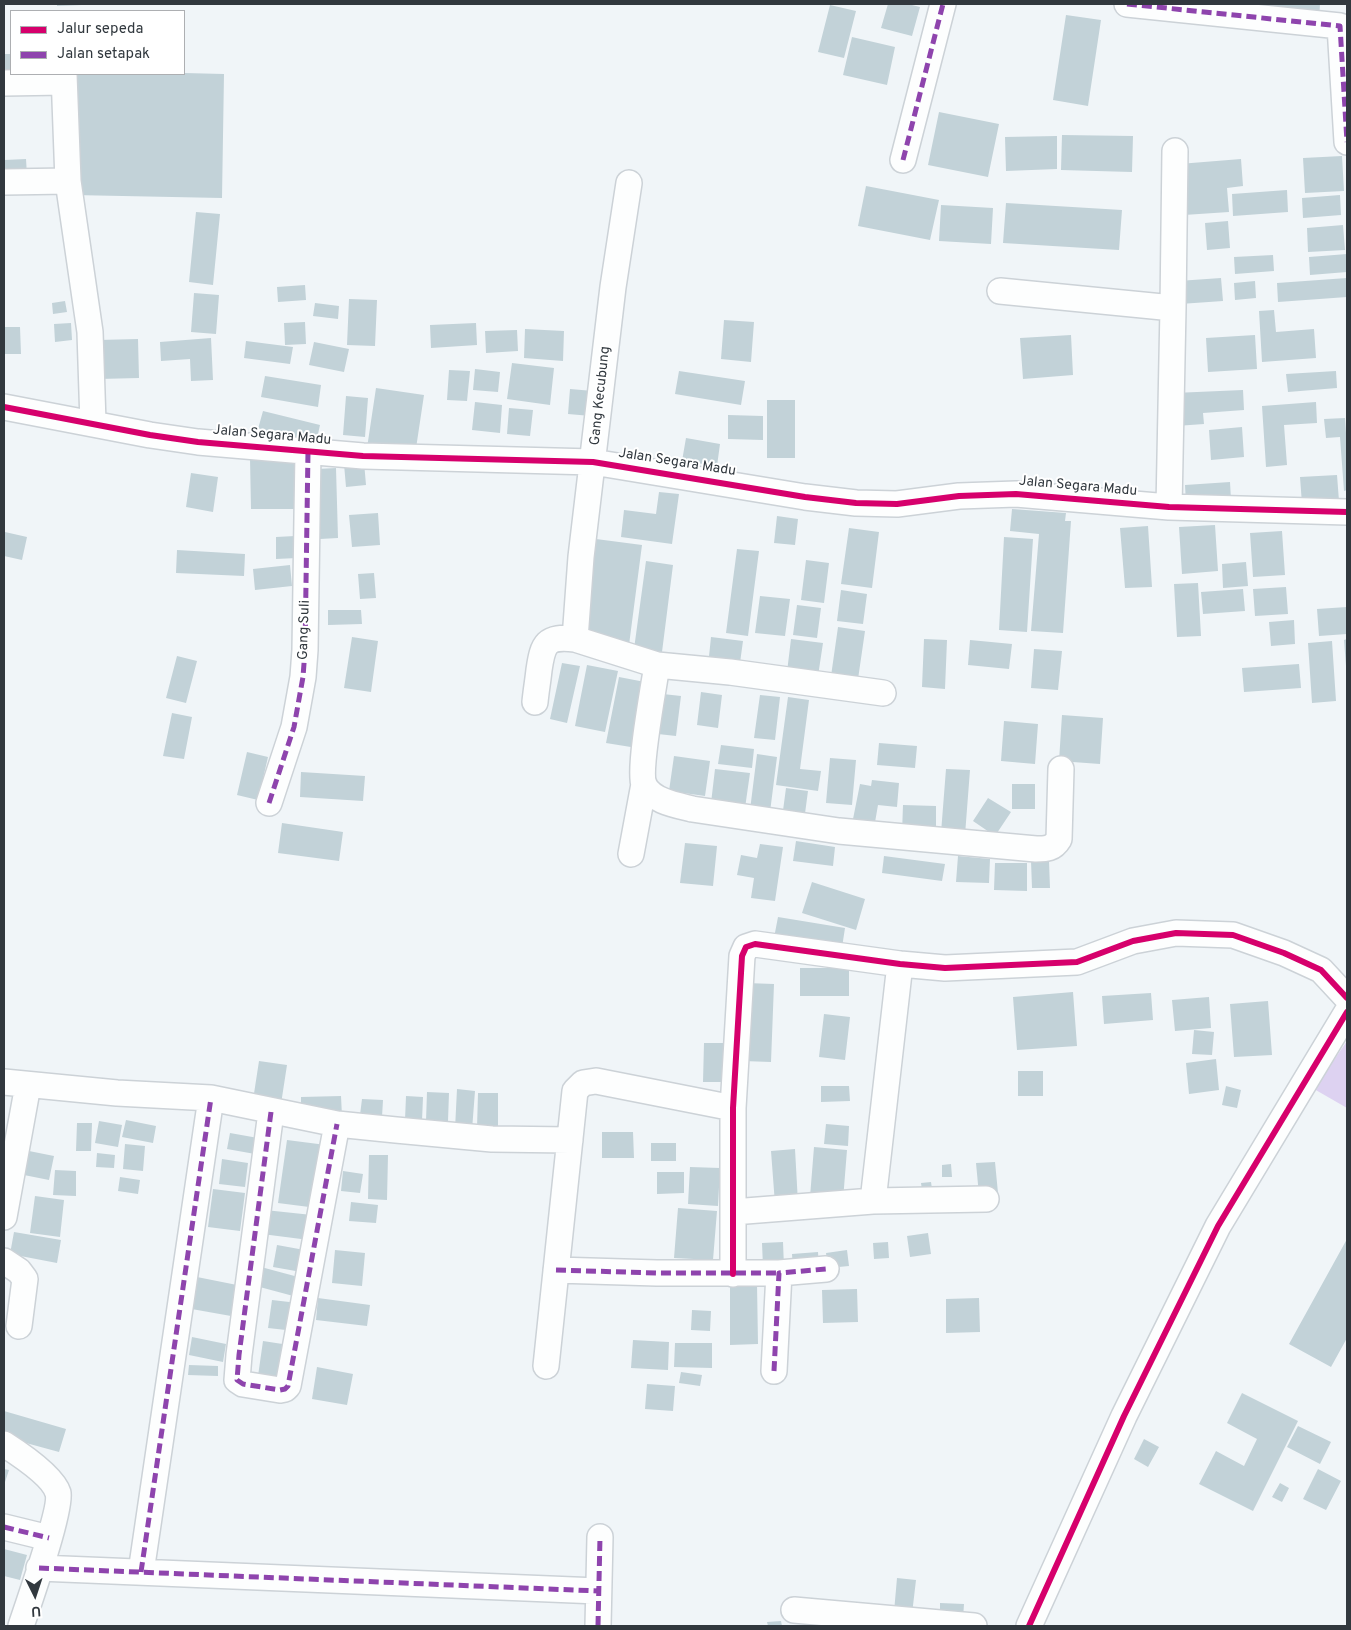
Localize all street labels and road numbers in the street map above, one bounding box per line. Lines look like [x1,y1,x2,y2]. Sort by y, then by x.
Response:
street label: Gang Kecubung [587,346,615,446]
street label: Jalan Segara Madu [212,422,332,450]
street label: Jalan Segara Madu [617,445,737,481]
street label: Jalan Segara Madu [1018,473,1138,501]
street label: Gang Suli [296,600,314,660]

